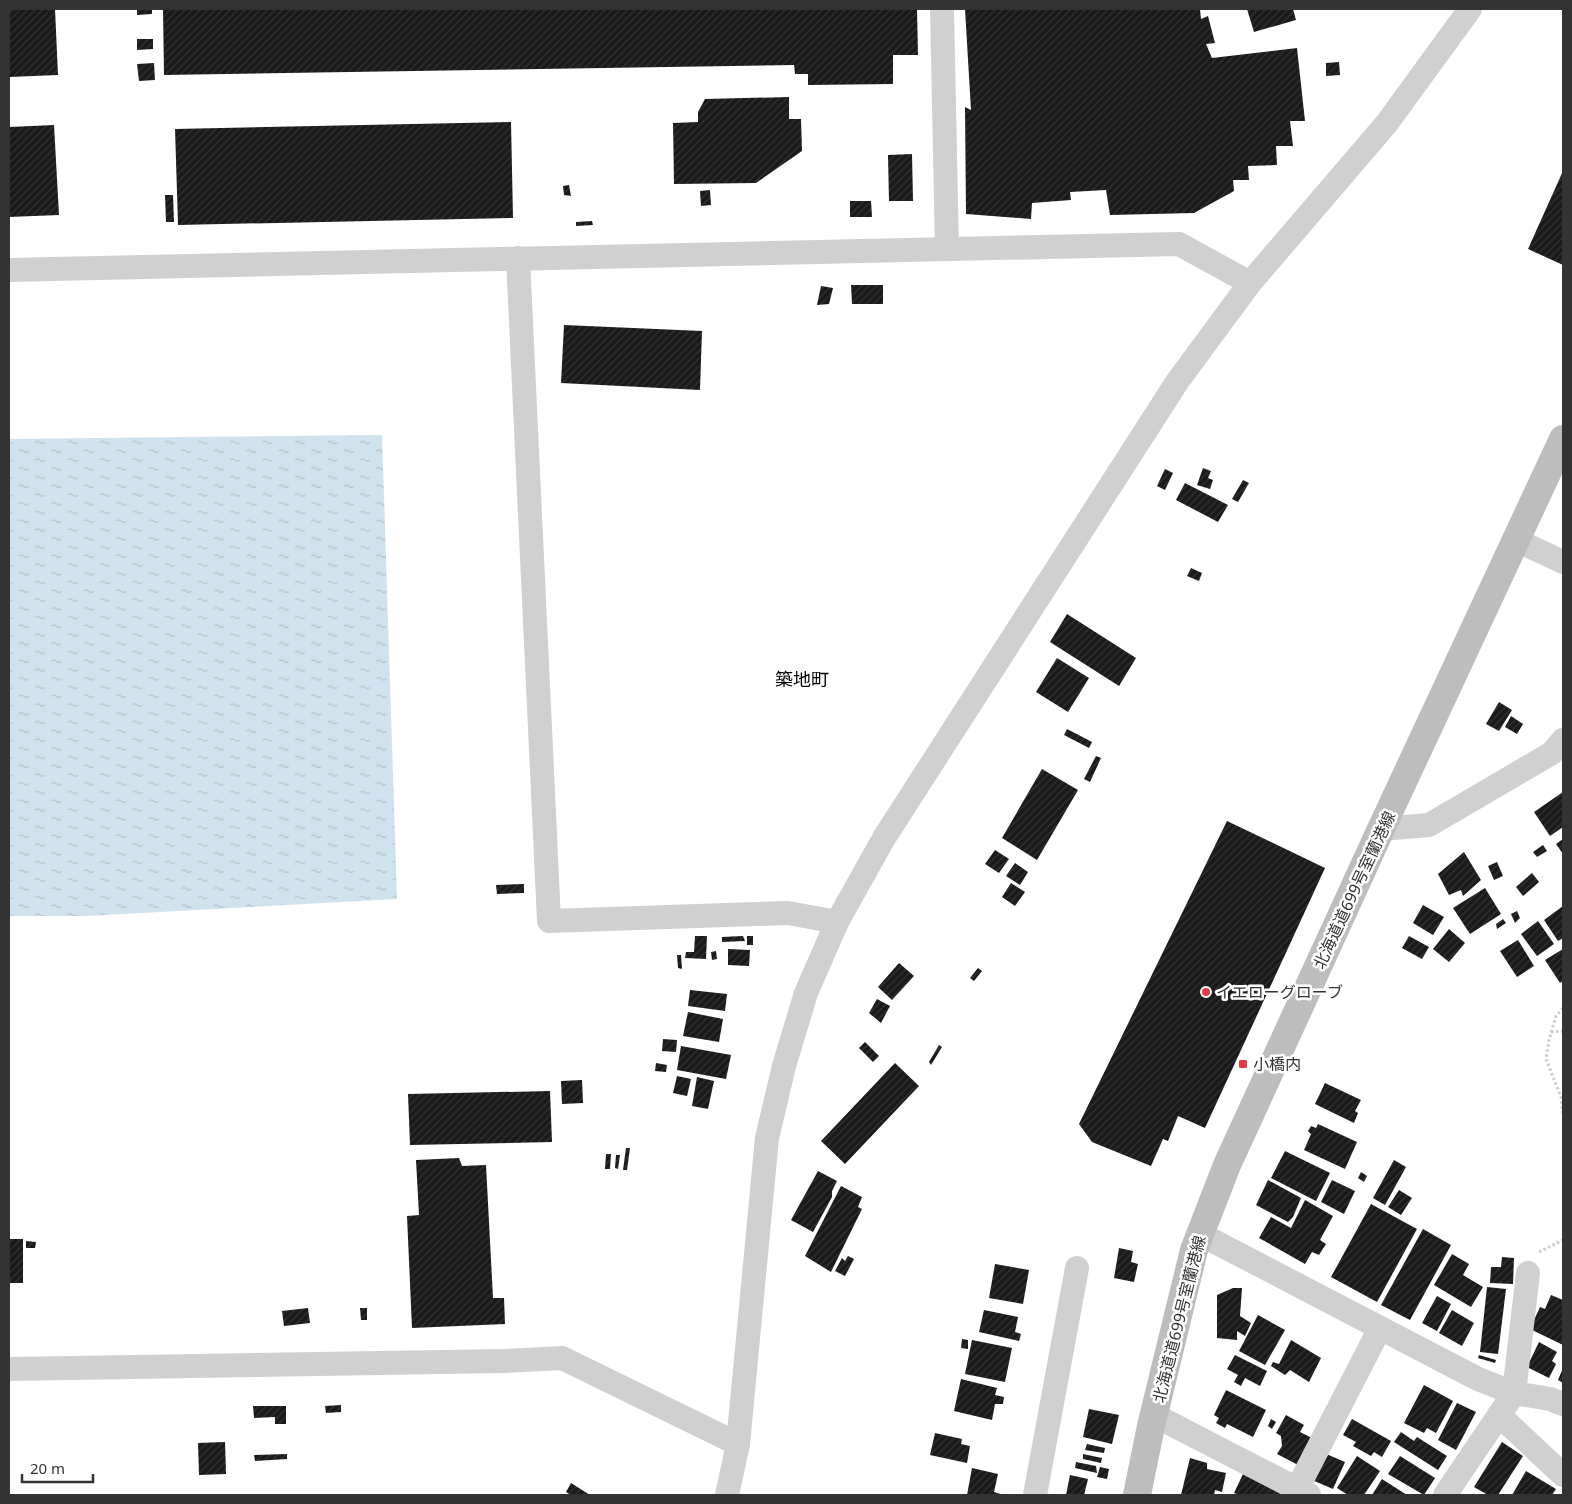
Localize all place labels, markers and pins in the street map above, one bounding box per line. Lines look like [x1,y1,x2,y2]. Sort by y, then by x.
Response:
place label: イエローグローブ [1216,981,1343,1003]
marker: イエローグローブ [1200,986,1212,998]
place label: 小橋内 [1253,1053,1301,1075]
marker: 小橋内 [1237,1058,1249,1070]

